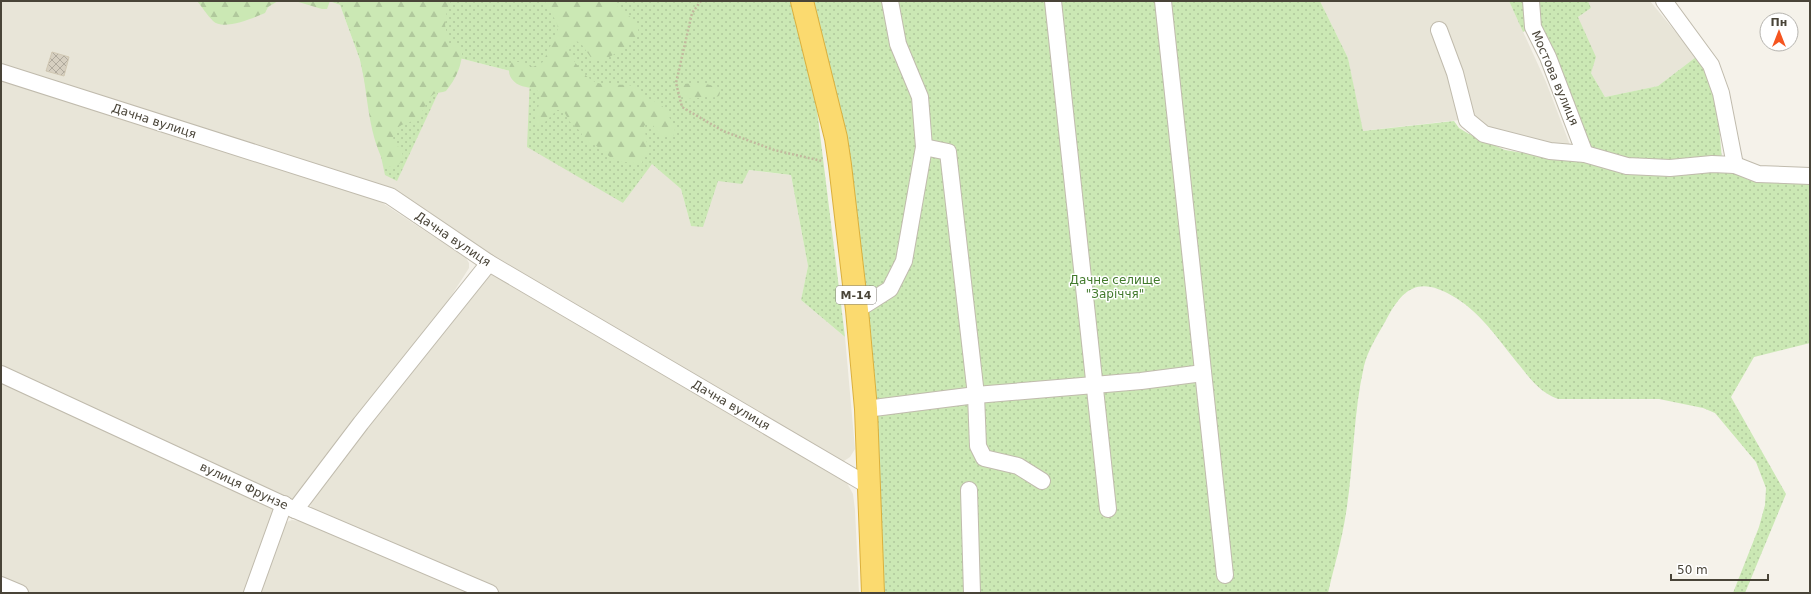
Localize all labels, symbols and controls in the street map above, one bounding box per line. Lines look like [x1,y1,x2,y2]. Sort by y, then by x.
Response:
north arrow [1759,12,1799,52]
text: Пн [1771,16,1787,29]
street label: Мостова вулиця [1529,28,1581,128]
street label: Дачна вулиця [110,101,198,141]
street label: Дачна вулиця [413,209,493,269]
park label: Дачне селище "Заріччя" [1070,273,1161,301]
road number: М-14 [836,286,876,304]
street label: Дачна вулиця [689,377,773,433]
street label: вулиця Фрунзе [198,459,290,513]
scale bar [1671,556,1768,582]
text: 50 m [1677,563,1708,577]

